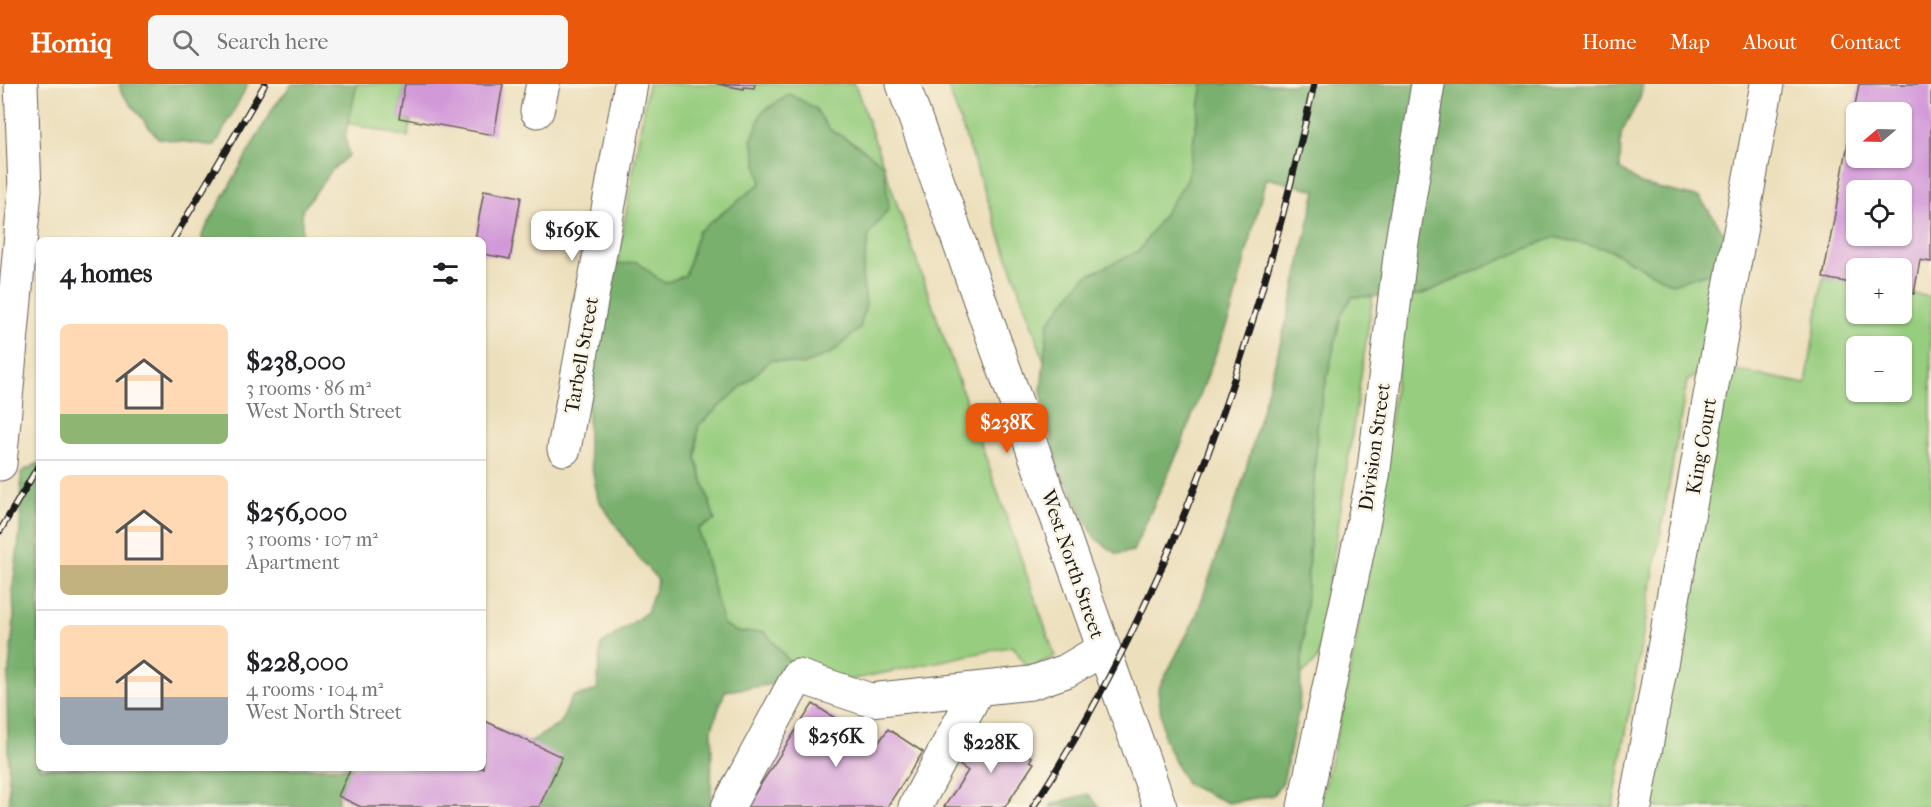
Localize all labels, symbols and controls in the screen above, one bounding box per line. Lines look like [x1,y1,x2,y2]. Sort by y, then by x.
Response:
search box [148,15,568,69]
text: Homiq [30,26,112,59]
icon: search [169,26,202,59]
text: Search here [217,29,328,55]
text: Home [1582,30,1637,54]
text: Map [1670,30,1710,54]
text: About [1743,30,1797,54]
text: Contact [1830,30,1901,54]
north arrow [1846,102,1912,168]
map controls [1846,102,1912,402]
button: locate [1846,180,1912,246]
pin: $169K [530,211,614,262]
text: $169K [545,219,599,242]
icon: filters [429,257,462,290]
text: 4 homes [60,258,152,289]
button: + [1846,258,1912,324]
street label: Tarbell Street [560,295,603,415]
button: − [1846,336,1912,402]
text: $238,000 [246,346,346,377]
icon: home [108,348,180,420]
text: 3 rooms · 86 m² [246,377,371,400]
street label: Division Street [1354,382,1395,512]
street label: King Court [1682,396,1721,496]
text: West North Street [246,400,402,423]
pin: $238K [965,403,1049,454]
text: $238K [980,411,1034,434]
street label: West North Street [1036,486,1109,642]
text: $256,000 [246,497,347,528]
icon: home [108,499,180,571]
text: 3 rooms · 107 m² [246,528,378,551]
text: Apartment [246,551,340,574]
text: $228,000 [246,647,349,678]
icon: home [108,649,180,721]
text: 4 rooms · 104 m² [246,678,384,701]
text: West North Street [246,701,402,724]
pin: $256K [794,717,878,768]
pin: $228K [949,723,1033,774]
text: $256K [808,725,864,748]
text: $228K [963,731,1019,754]

